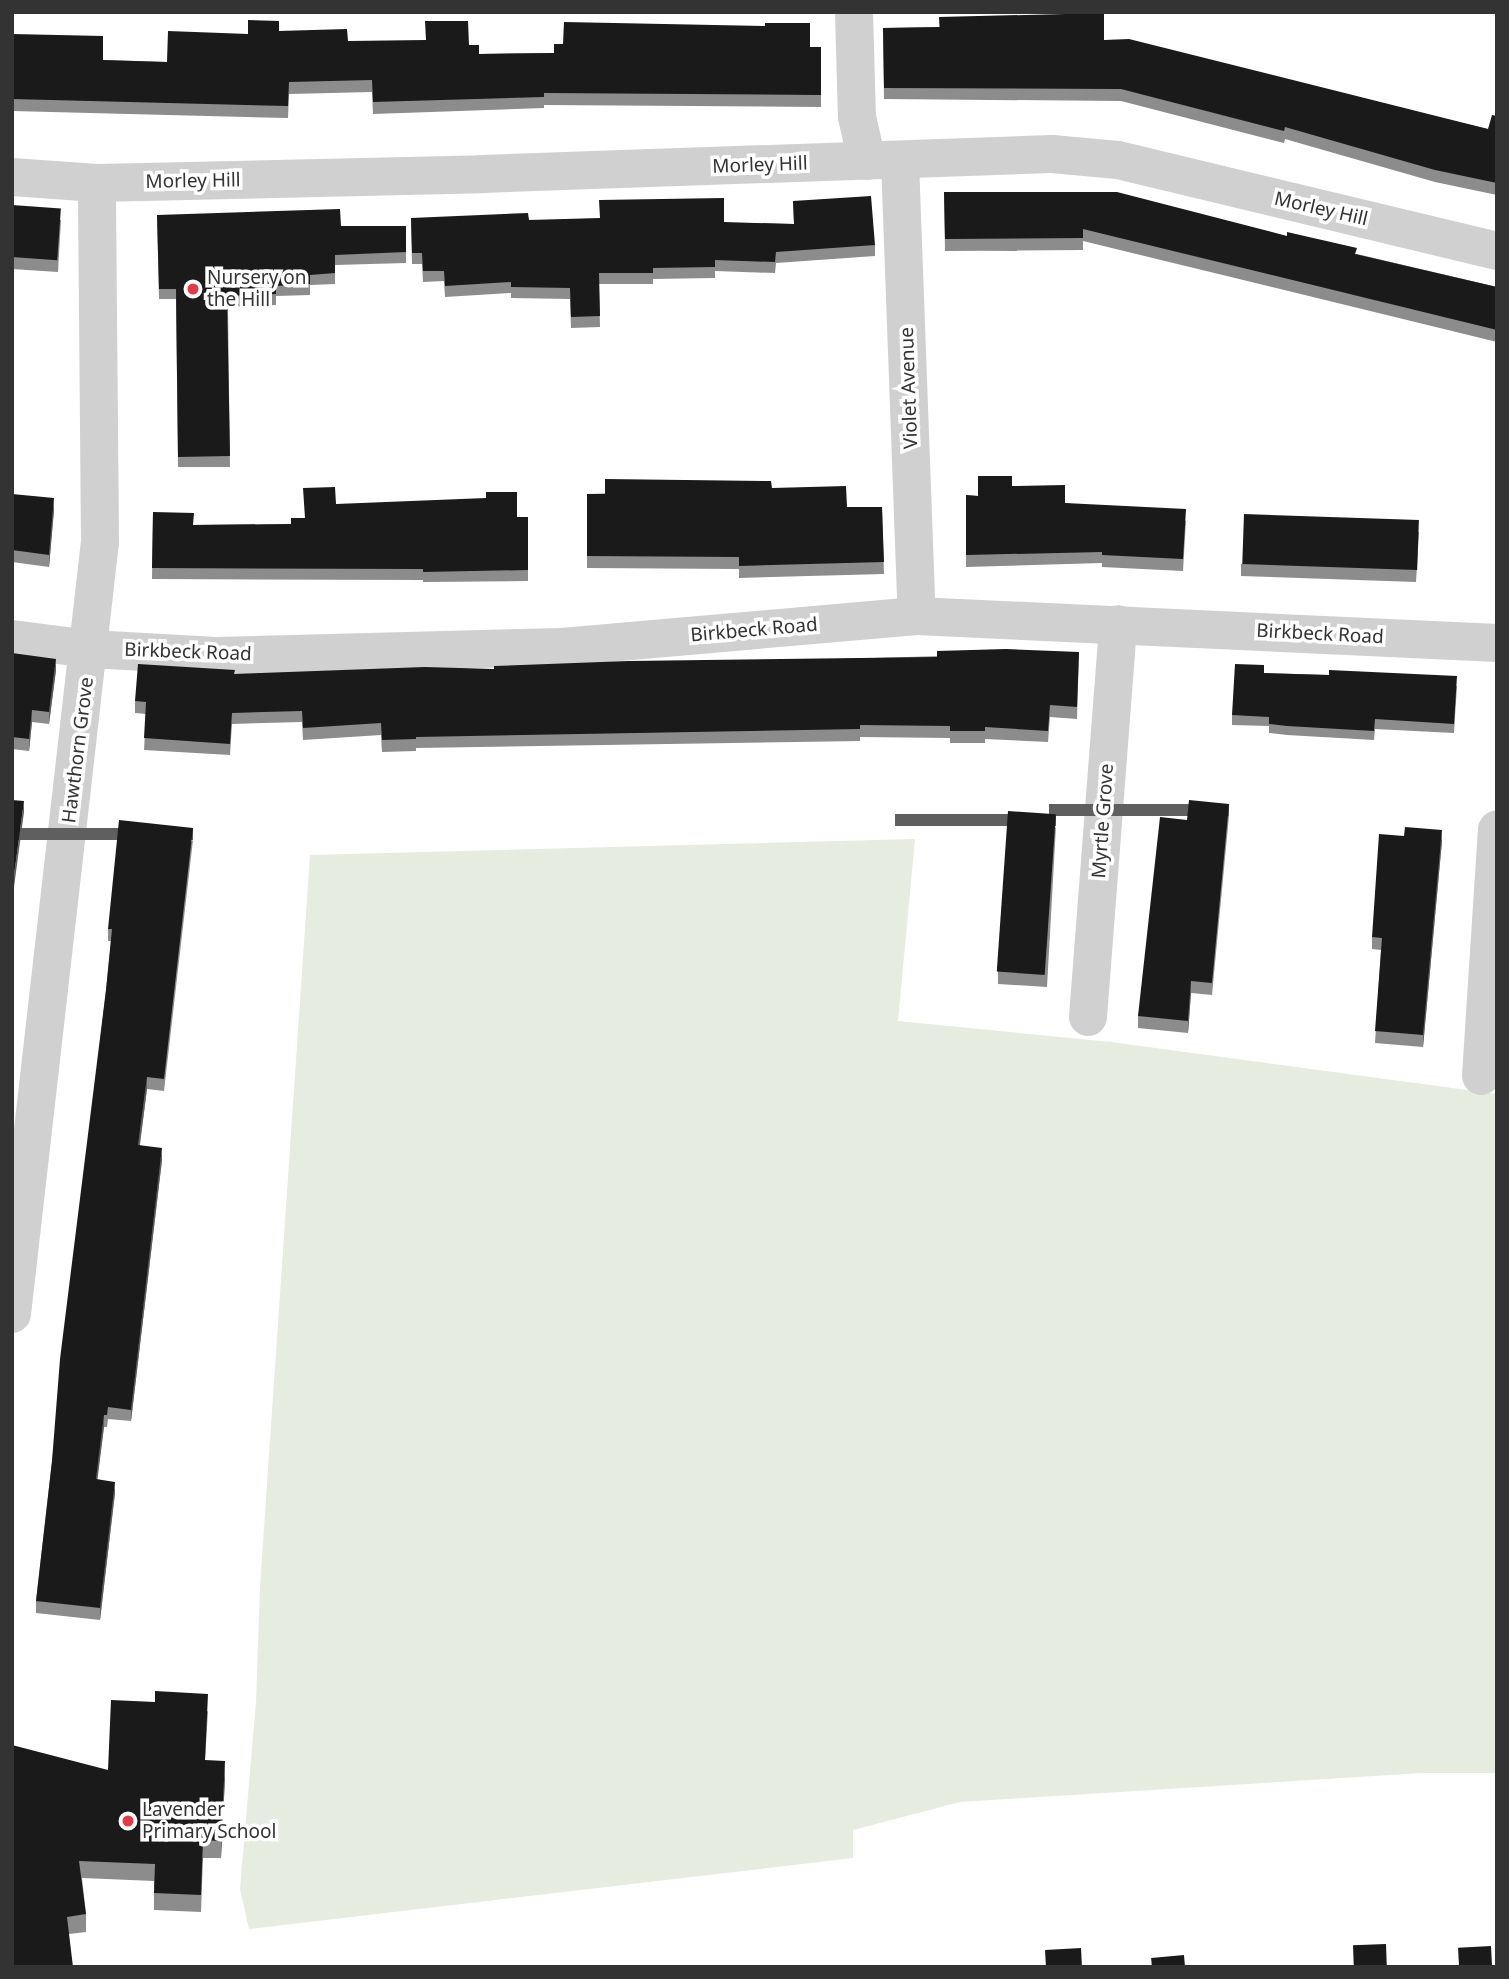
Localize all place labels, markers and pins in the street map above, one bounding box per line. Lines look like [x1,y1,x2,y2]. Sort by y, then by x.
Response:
place label: Nursery on the Hill [207,267,307,311]
marker: Nursery on the Hill [185,281,201,297]
place label: Lavender Primary School [142,1799,276,1843]
marker: Lavender Primary School [120,1813,136,1829]

